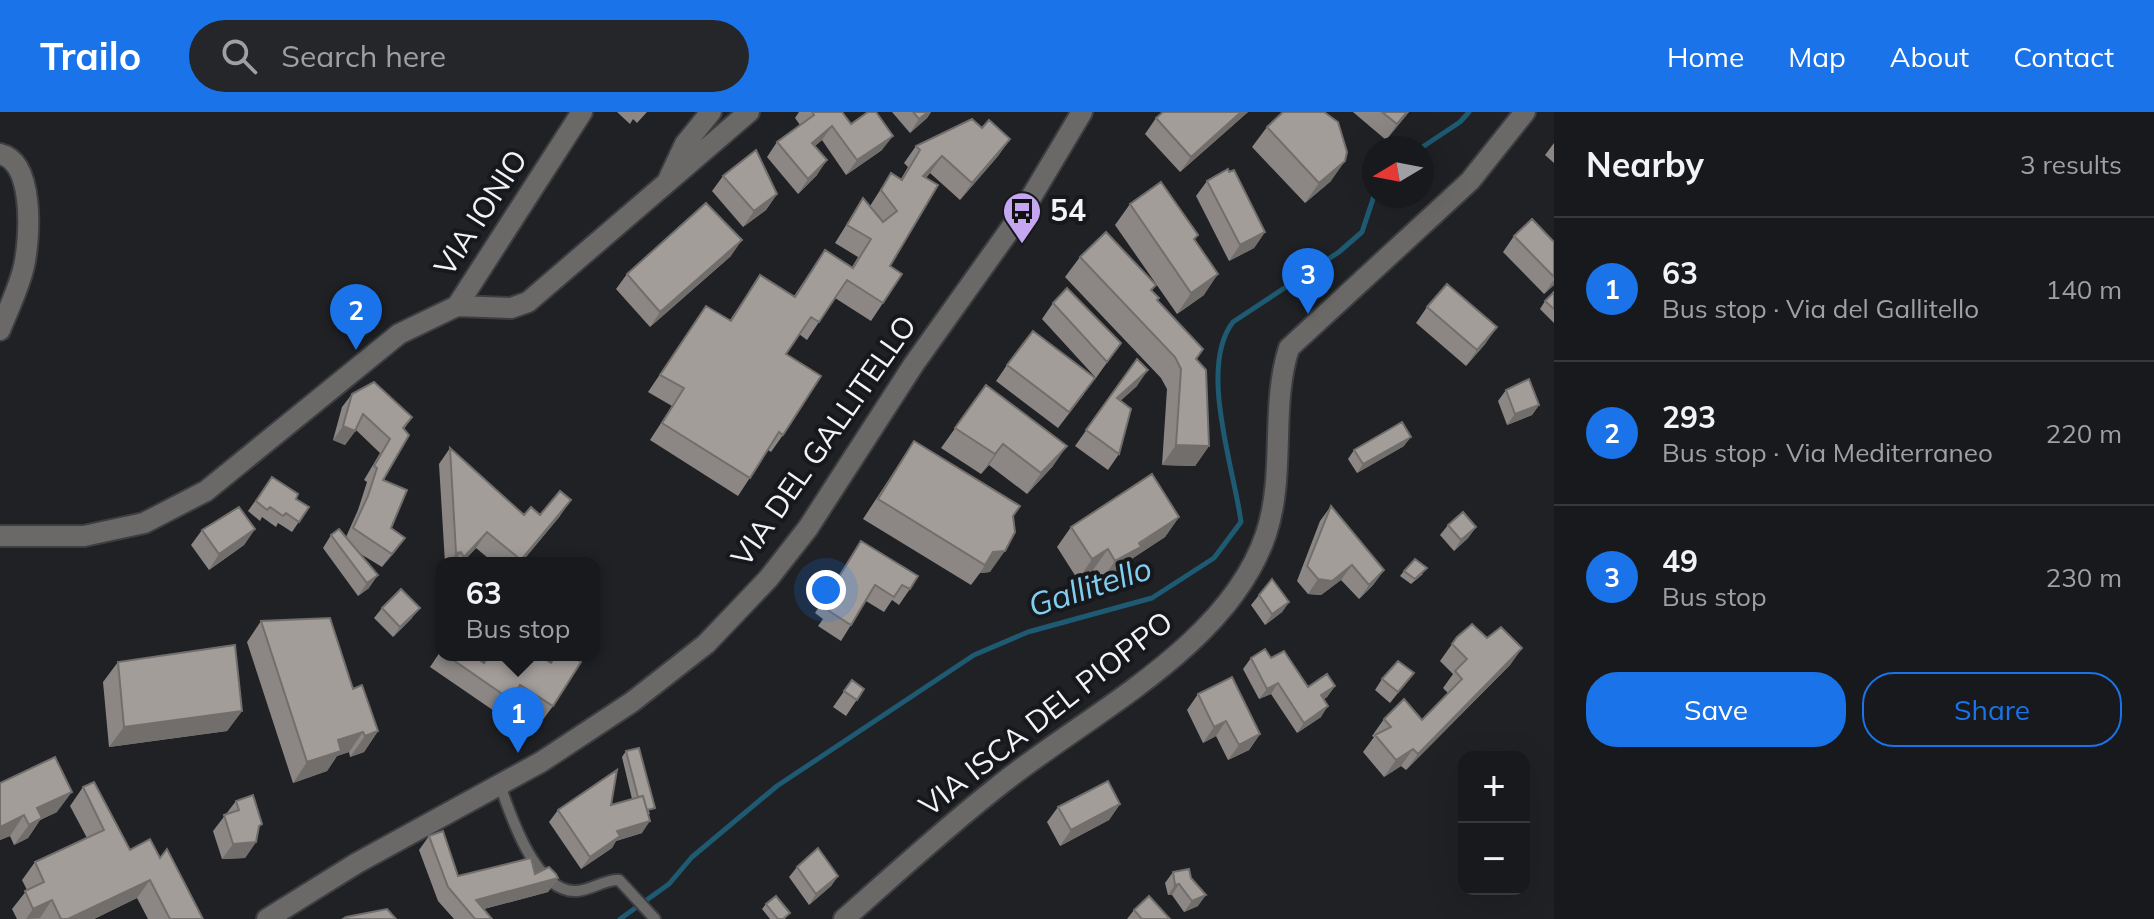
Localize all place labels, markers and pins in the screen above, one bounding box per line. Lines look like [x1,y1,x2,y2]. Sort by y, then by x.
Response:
bus stop icon: 54 [1001,190,1043,245]
place label: 54 [1050,191,1086,229]
pin: 3 [1282,248,1334,314]
pin: 2 [330,284,382,350]
pin: 1 [492,687,544,753]

